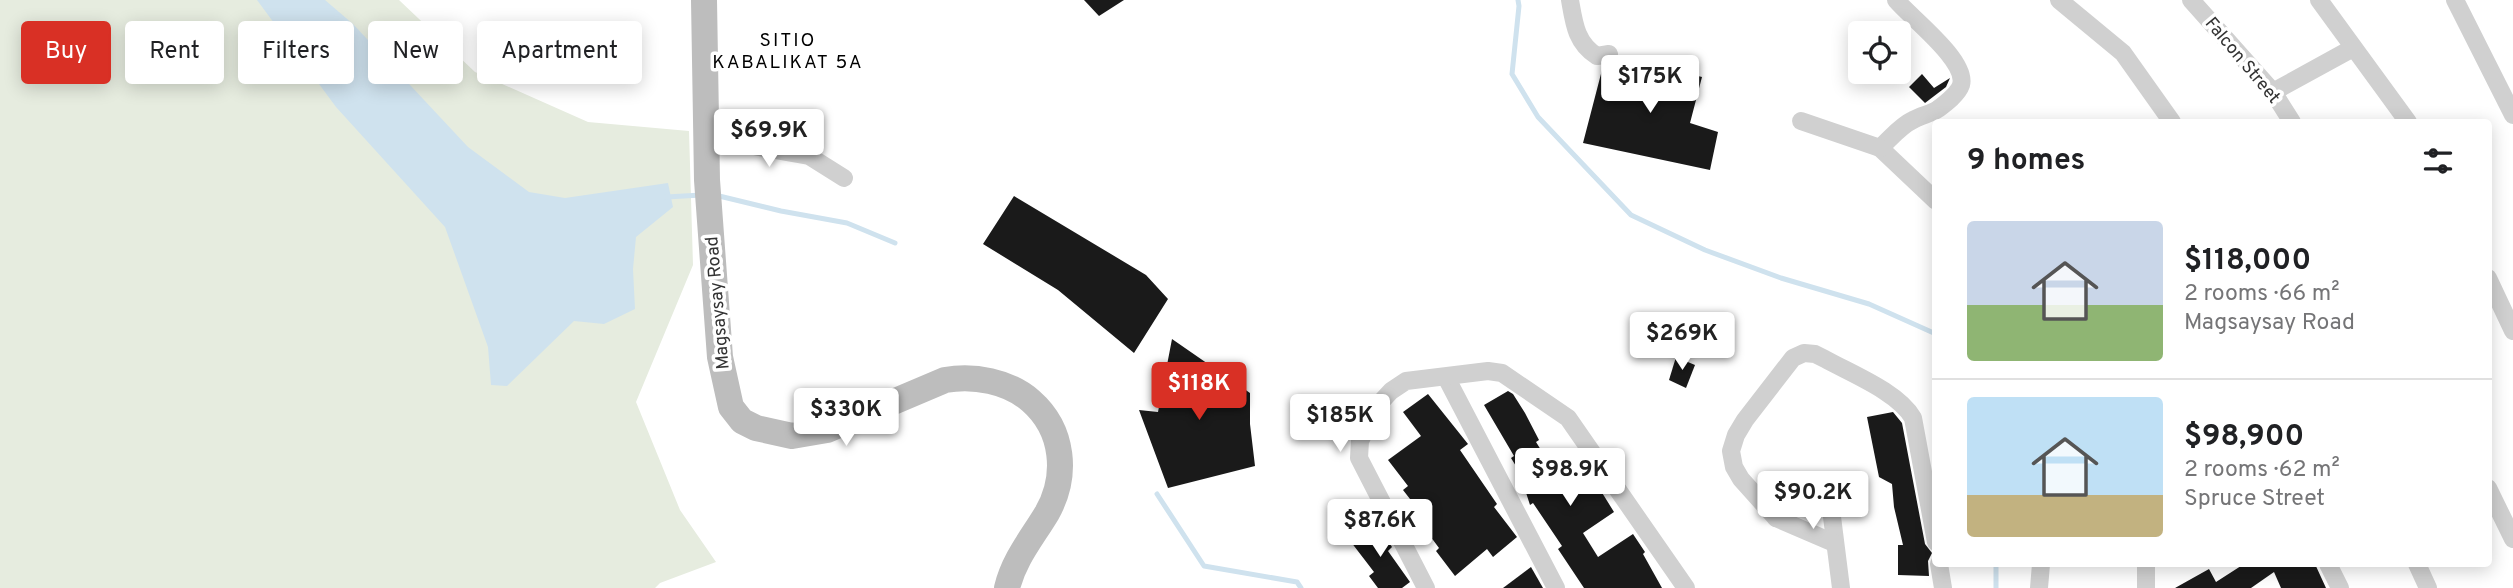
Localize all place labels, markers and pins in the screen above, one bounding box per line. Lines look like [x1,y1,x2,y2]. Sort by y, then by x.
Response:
pin: $175K [1601,55,1699,115]
pin: $69.9K [712,110,826,169]
pin: $269K [1633,312,1731,372]
pin: $118K [1150,362,1248,422]
pin: $330K [797,388,895,448]
pin: $185K [1291,394,1389,454]
pin: $98.9K [1513,448,1627,508]
pin: $90.2K [1756,472,1870,531]
pin: $87.6K [1323,500,1437,559]

